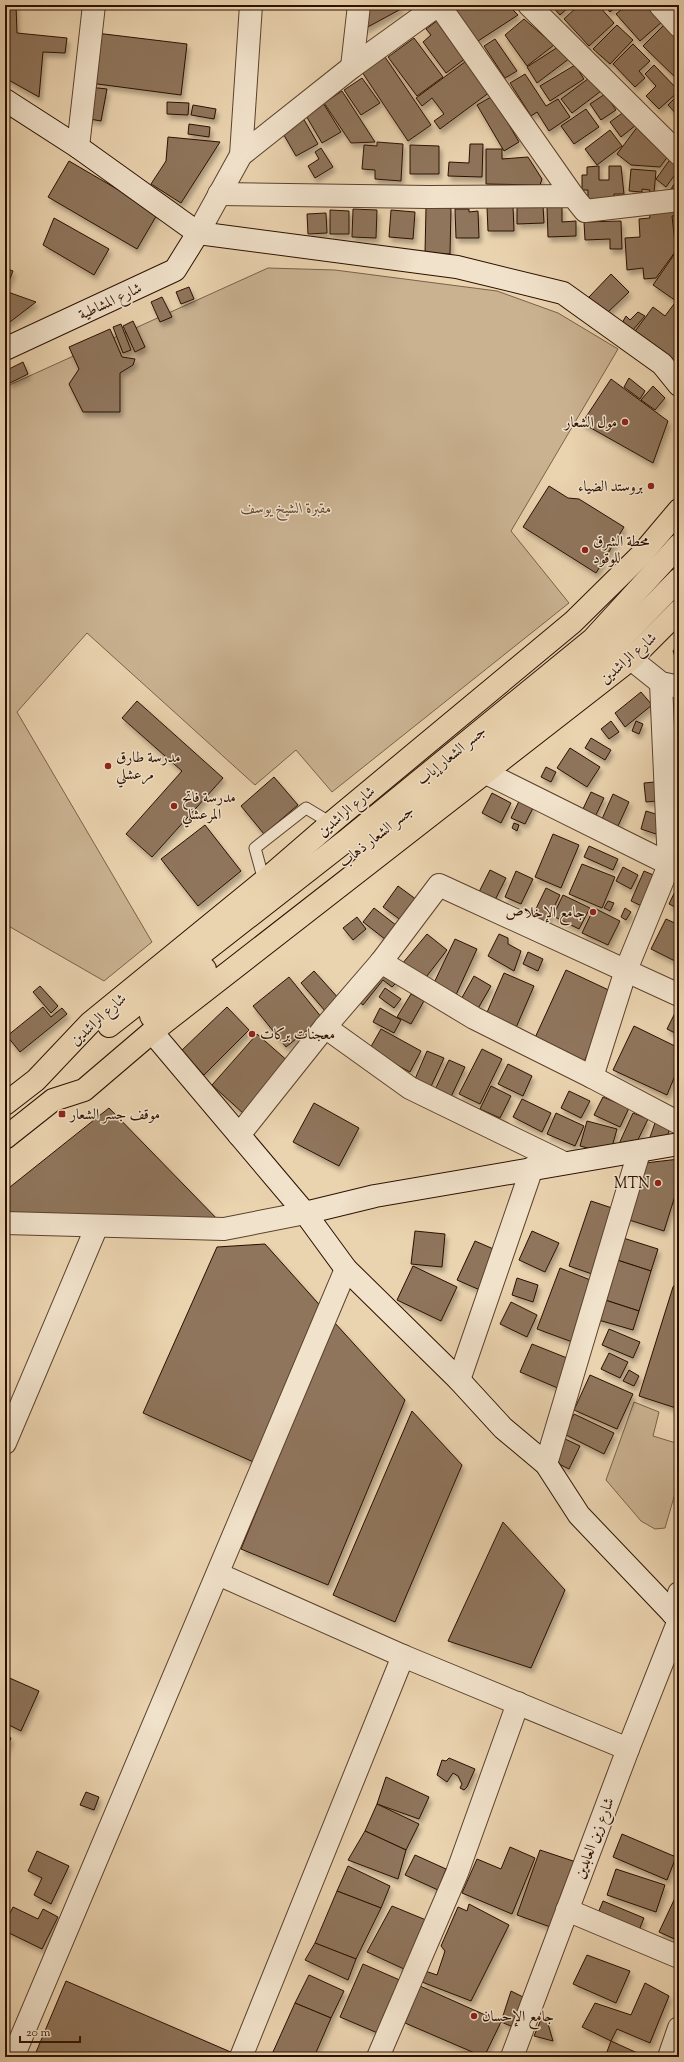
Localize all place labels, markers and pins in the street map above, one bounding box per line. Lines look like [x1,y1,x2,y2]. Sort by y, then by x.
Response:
place label: مول الشعار [562,413,617,434]
marker: مول الشعار [620,417,630,427]
place label: بروستد الضياء [578,477,643,498]
marker: بروستد الضياء [646,481,656,491]
place label: محطة الشرق للوقود [593,532,649,570]
marker: محطة الشرق للوقود [580,545,590,555]
place label: مدرسة طارق مرعشلي [116,748,181,788]
marker: مدرسة طارق مرعشلي [103,761,113,771]
place label: مدرسة فاتح المرعشلي [182,788,236,828]
marker: مدرسة فاتح المرعشلي [169,801,179,811]
place label: جامع الإخلاص [506,903,585,926]
marker: جامع الإخلاص [588,907,598,917]
place label: معجنات بركات [260,1025,335,1046]
marker: معجنات بركات [247,1029,257,1039]
place label: موقف جسر الشعار [68,1105,160,1126]
marker: موقف جسر الشعار [57,1109,67,1119]
place label: MTN [614,1174,650,1195]
marker: MTN [653,1178,663,1188]
place label: جامع الإحسان [482,2007,554,2030]
marker: جامع الإحسان [469,2011,479,2021]

